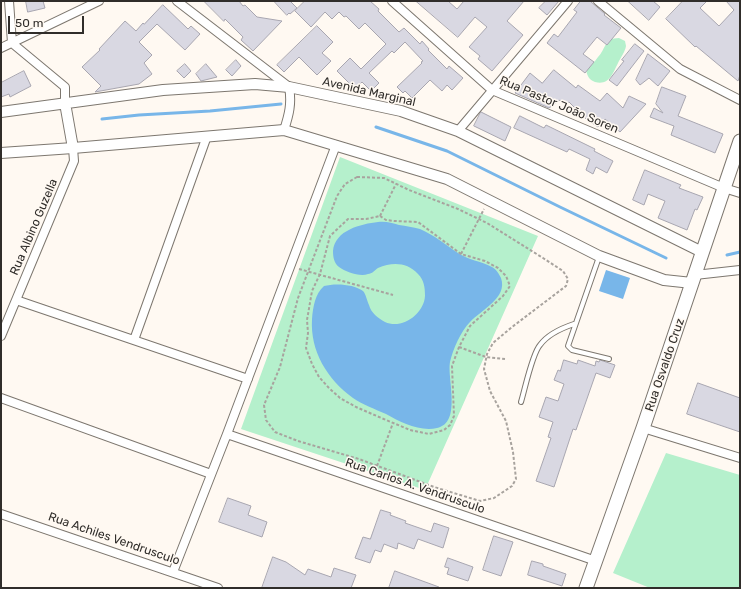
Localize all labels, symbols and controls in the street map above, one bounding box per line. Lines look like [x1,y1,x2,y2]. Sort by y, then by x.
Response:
scale bar [10,8,86,34]
text: 50 m [15,16,43,30]
street label: Rua Pastor João Soren [497,73,621,137]
street label: Avenida Marginal [321,74,417,110]
street label: Rua Albino Guzella [7,177,61,277]
street label: Rua Osvaldo Cruz [642,317,688,413]
street label: Rua Carlos A. Vendrusculo [343,455,487,517]
street label: Rua Achiles Vendrusculo [46,510,182,568]

